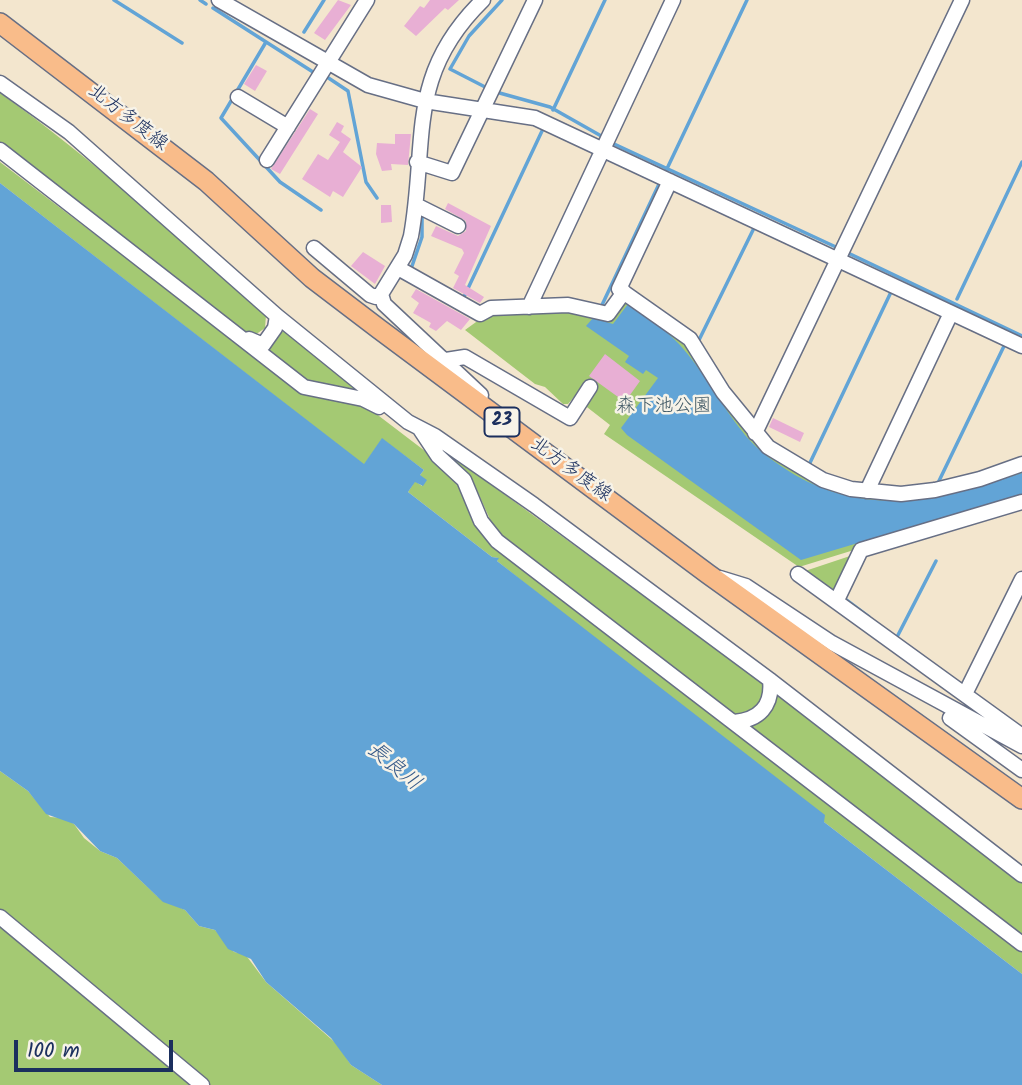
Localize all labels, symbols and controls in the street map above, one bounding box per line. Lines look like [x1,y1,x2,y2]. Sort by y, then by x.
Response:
street label: 北方多度線 [83,81,171,157]
park label: 森下池公園 [617,397,711,419]
road number: 23 [484,408,520,436]
street label: 北方多度線 [525,434,615,508]
water label: 長良川 [361,738,425,798]
scale bar [18,1026,177,1070]
text: 100 m [27,1035,80,1068]

